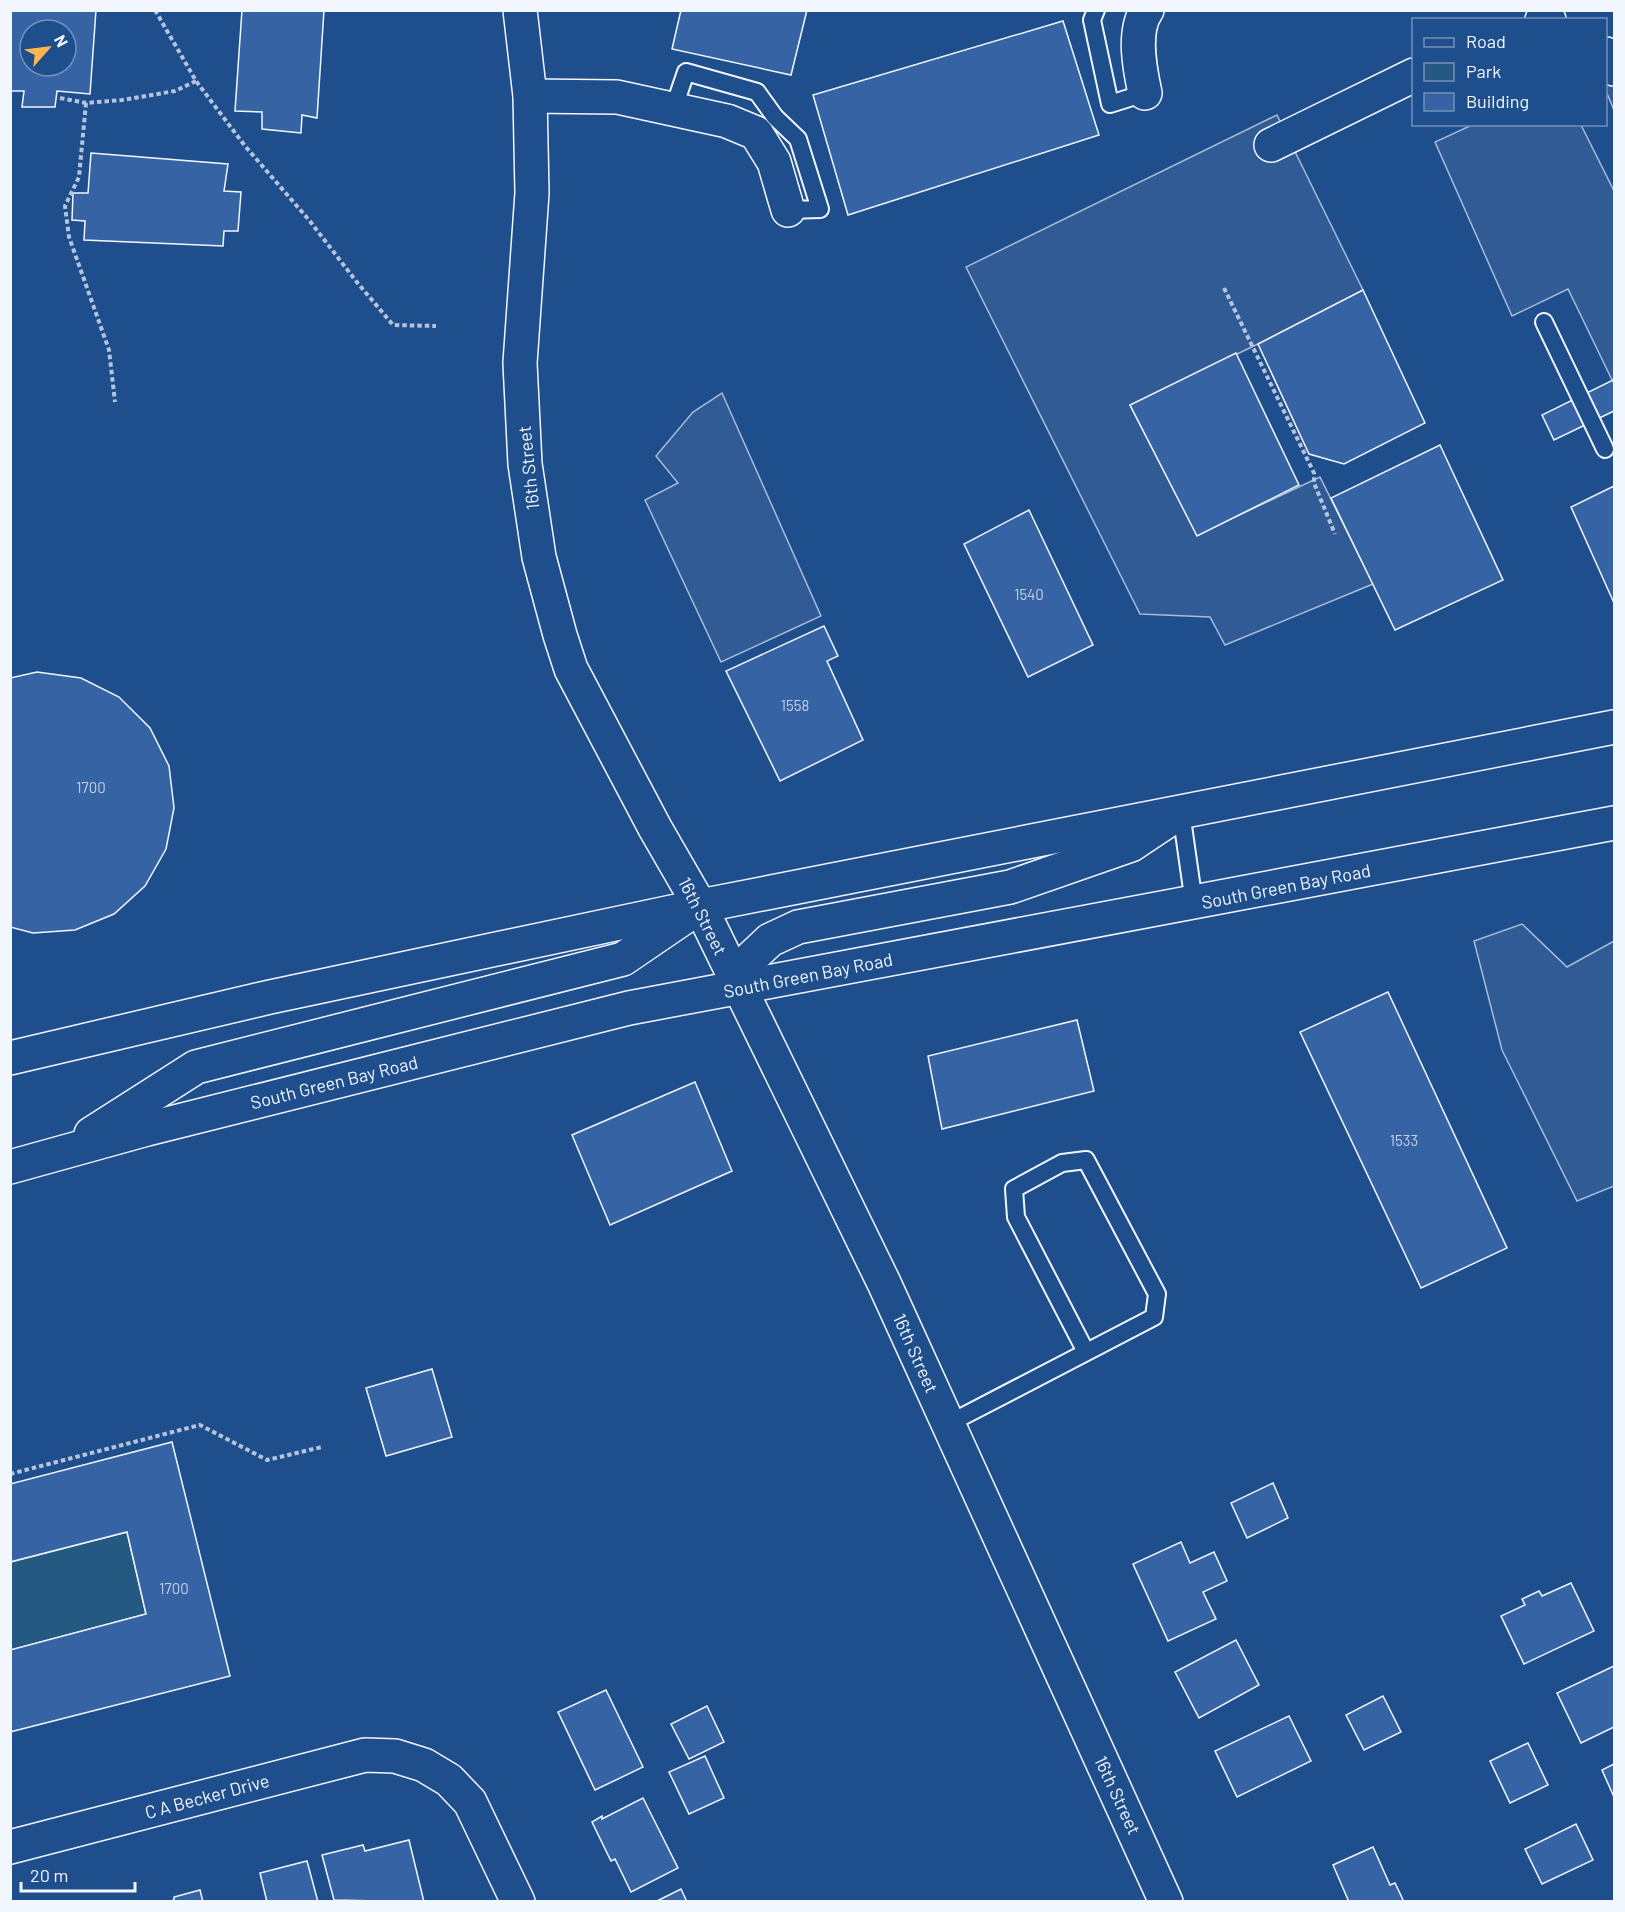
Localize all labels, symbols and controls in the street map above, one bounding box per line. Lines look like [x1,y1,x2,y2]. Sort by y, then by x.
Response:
north arrow [18,18,78,78]
legend [1412,18,1607,126]
text: Road [1466,30,1506,52]
text: N [51,32,73,50]
text: Park [1466,60,1501,82]
text: Building [1466,90,1529,112]
street label: 16th Street [513,425,543,511]
house number: 1540 [1014,585,1044,603]
house number: 1558 [781,696,809,714]
house number: 1700 [76,778,106,796]
street label: South Green Bay Road [1200,859,1372,913]
street label: 16th Street [674,873,732,959]
street label: South Green Bay Road [722,948,894,1002]
street label: South Green Bay Road [248,1051,420,1113]
house number: 1533 [1390,1131,1418,1149]
street label: 16th Street [889,1310,943,1396]
house number: 1700 [159,1579,189,1597]
street label: 16th Street [1090,1752,1146,1838]
street label: C A Becker Drive [142,1769,272,1823]
scale bar [21,1855,135,1893]
text: 20 m [30,1864,68,1886]

